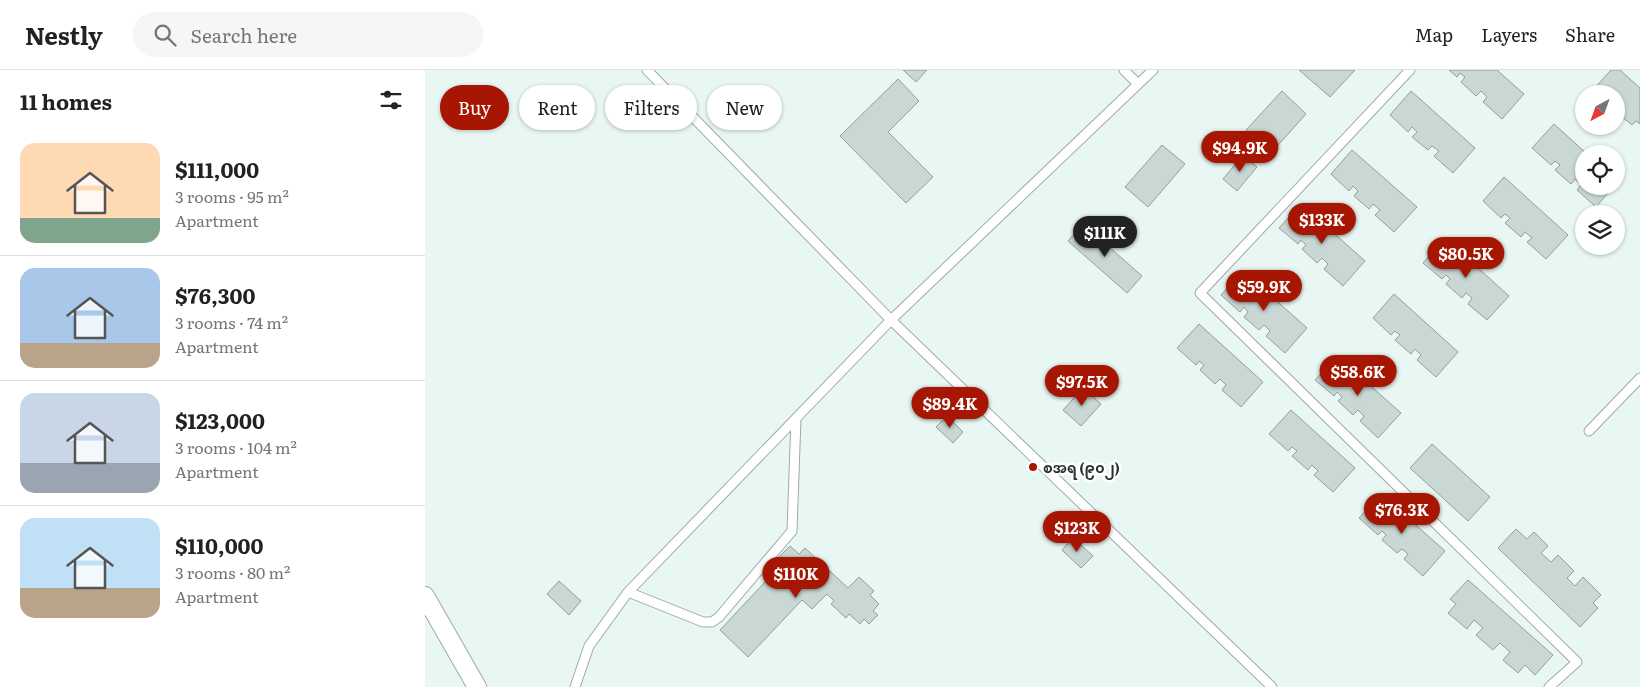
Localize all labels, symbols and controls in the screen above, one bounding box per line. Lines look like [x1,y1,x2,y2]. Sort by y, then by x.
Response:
search box [133,12,483,57]
text: Nestly [25,17,103,52]
icon: search [151,21,179,49]
text: Search here [191,21,297,49]
text: Map [1415,21,1453,48]
text: Layers [1481,21,1537,48]
text: Share [1565,21,1615,48]
text: 11 homes [20,85,112,116]
chip: Buy [440,85,509,130]
chip: Rent [519,85,595,130]
chip: Filters [605,85,697,130]
chip: New [707,85,782,130]
north arrow [1575,85,1625,135]
map controls [1575,85,1625,255]
icon: filters [377,86,405,114]
pin: $94.9K [1199,131,1281,173]
text: $94.9K [1212,135,1268,159]
button: locate [1575,145,1625,195]
text: $111,000 [175,153,259,184]
icon: home [60,163,120,223]
text: 3 rooms · 95 m² [175,184,289,208]
pin: $133K [1287,202,1357,245]
button: layers [1575,205,1625,255]
text: $133K [1299,207,1345,231]
text: Apartment [175,208,259,232]
pin: $111K [1070,216,1140,258]
text: $111K [1084,220,1126,244]
pin: $80.5K [1425,236,1507,279]
text: $80.5K [1438,241,1494,265]
pin: $59.9K [1223,270,1305,312]
text: $59.9K [1237,274,1291,298]
text: $76,300 [175,279,255,310]
icon: home [60,288,120,348]
text: 3 rooms · 74 m² [175,310,288,334]
text: Apartment [175,334,259,358]
pin: $58.6K [1317,354,1399,397]
text: $58.6K [1331,359,1385,383]
pin: $97.5K [1041,364,1123,407]
text: $97.5K [1056,369,1108,393]
pin: $89.4K [909,386,991,429]
text: $89.4K [923,391,977,415]
text: $123,000 [175,404,265,435]
icon: home [60,413,120,473]
text: 3 rooms · 104 m² [175,435,297,459]
place label: စအရ (၉၀၂) [1043,457,1120,480]
text: Apartment [175,459,259,483]
marker: စအရ (၉၀၂) [1027,461,1039,473]
pin: $76.3K [1361,492,1443,535]
text: $76.3K [1375,497,1429,521]
pin: $123K [1042,510,1112,553]
text: $123K [1054,515,1100,539]
text: $110,000 [175,529,263,560]
icon: home [60,538,120,598]
pin: $110K [761,556,831,599]
text: 3 rooms · 80 m² [175,560,290,584]
text: $110K [773,561,819,585]
text: Apartment [175,584,259,608]

